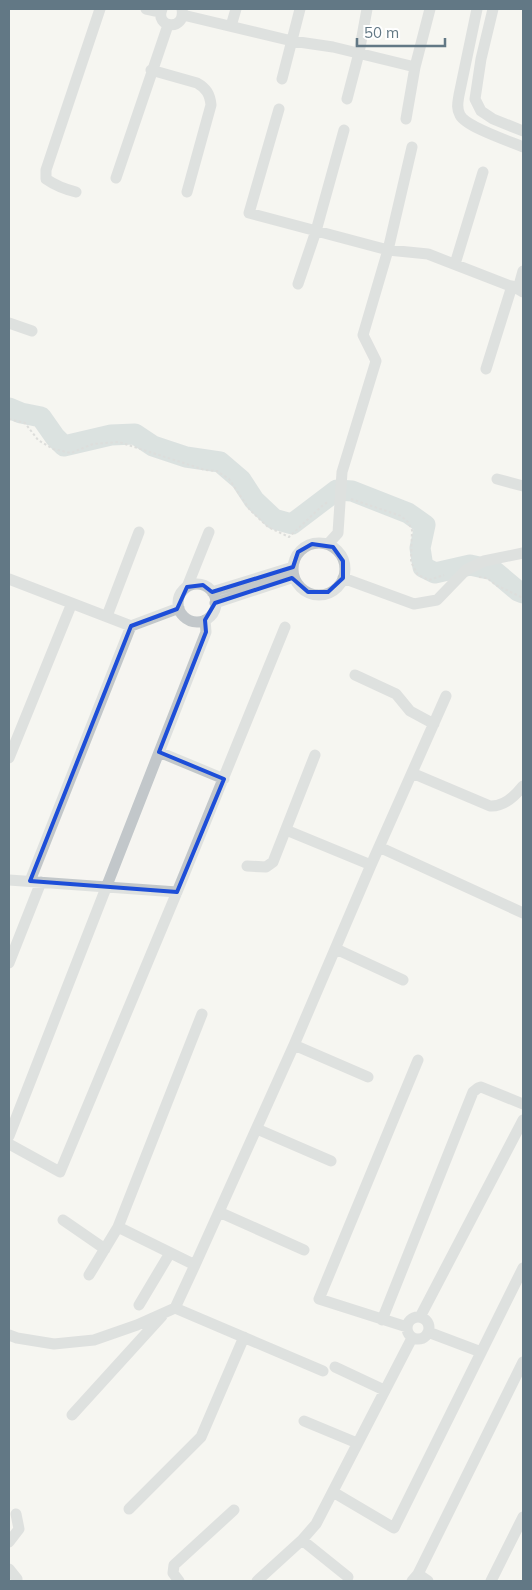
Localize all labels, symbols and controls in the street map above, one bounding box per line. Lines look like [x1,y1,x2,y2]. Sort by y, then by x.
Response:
scale bar [357,15,444,47]
text: 50 m [364,23,399,42]

